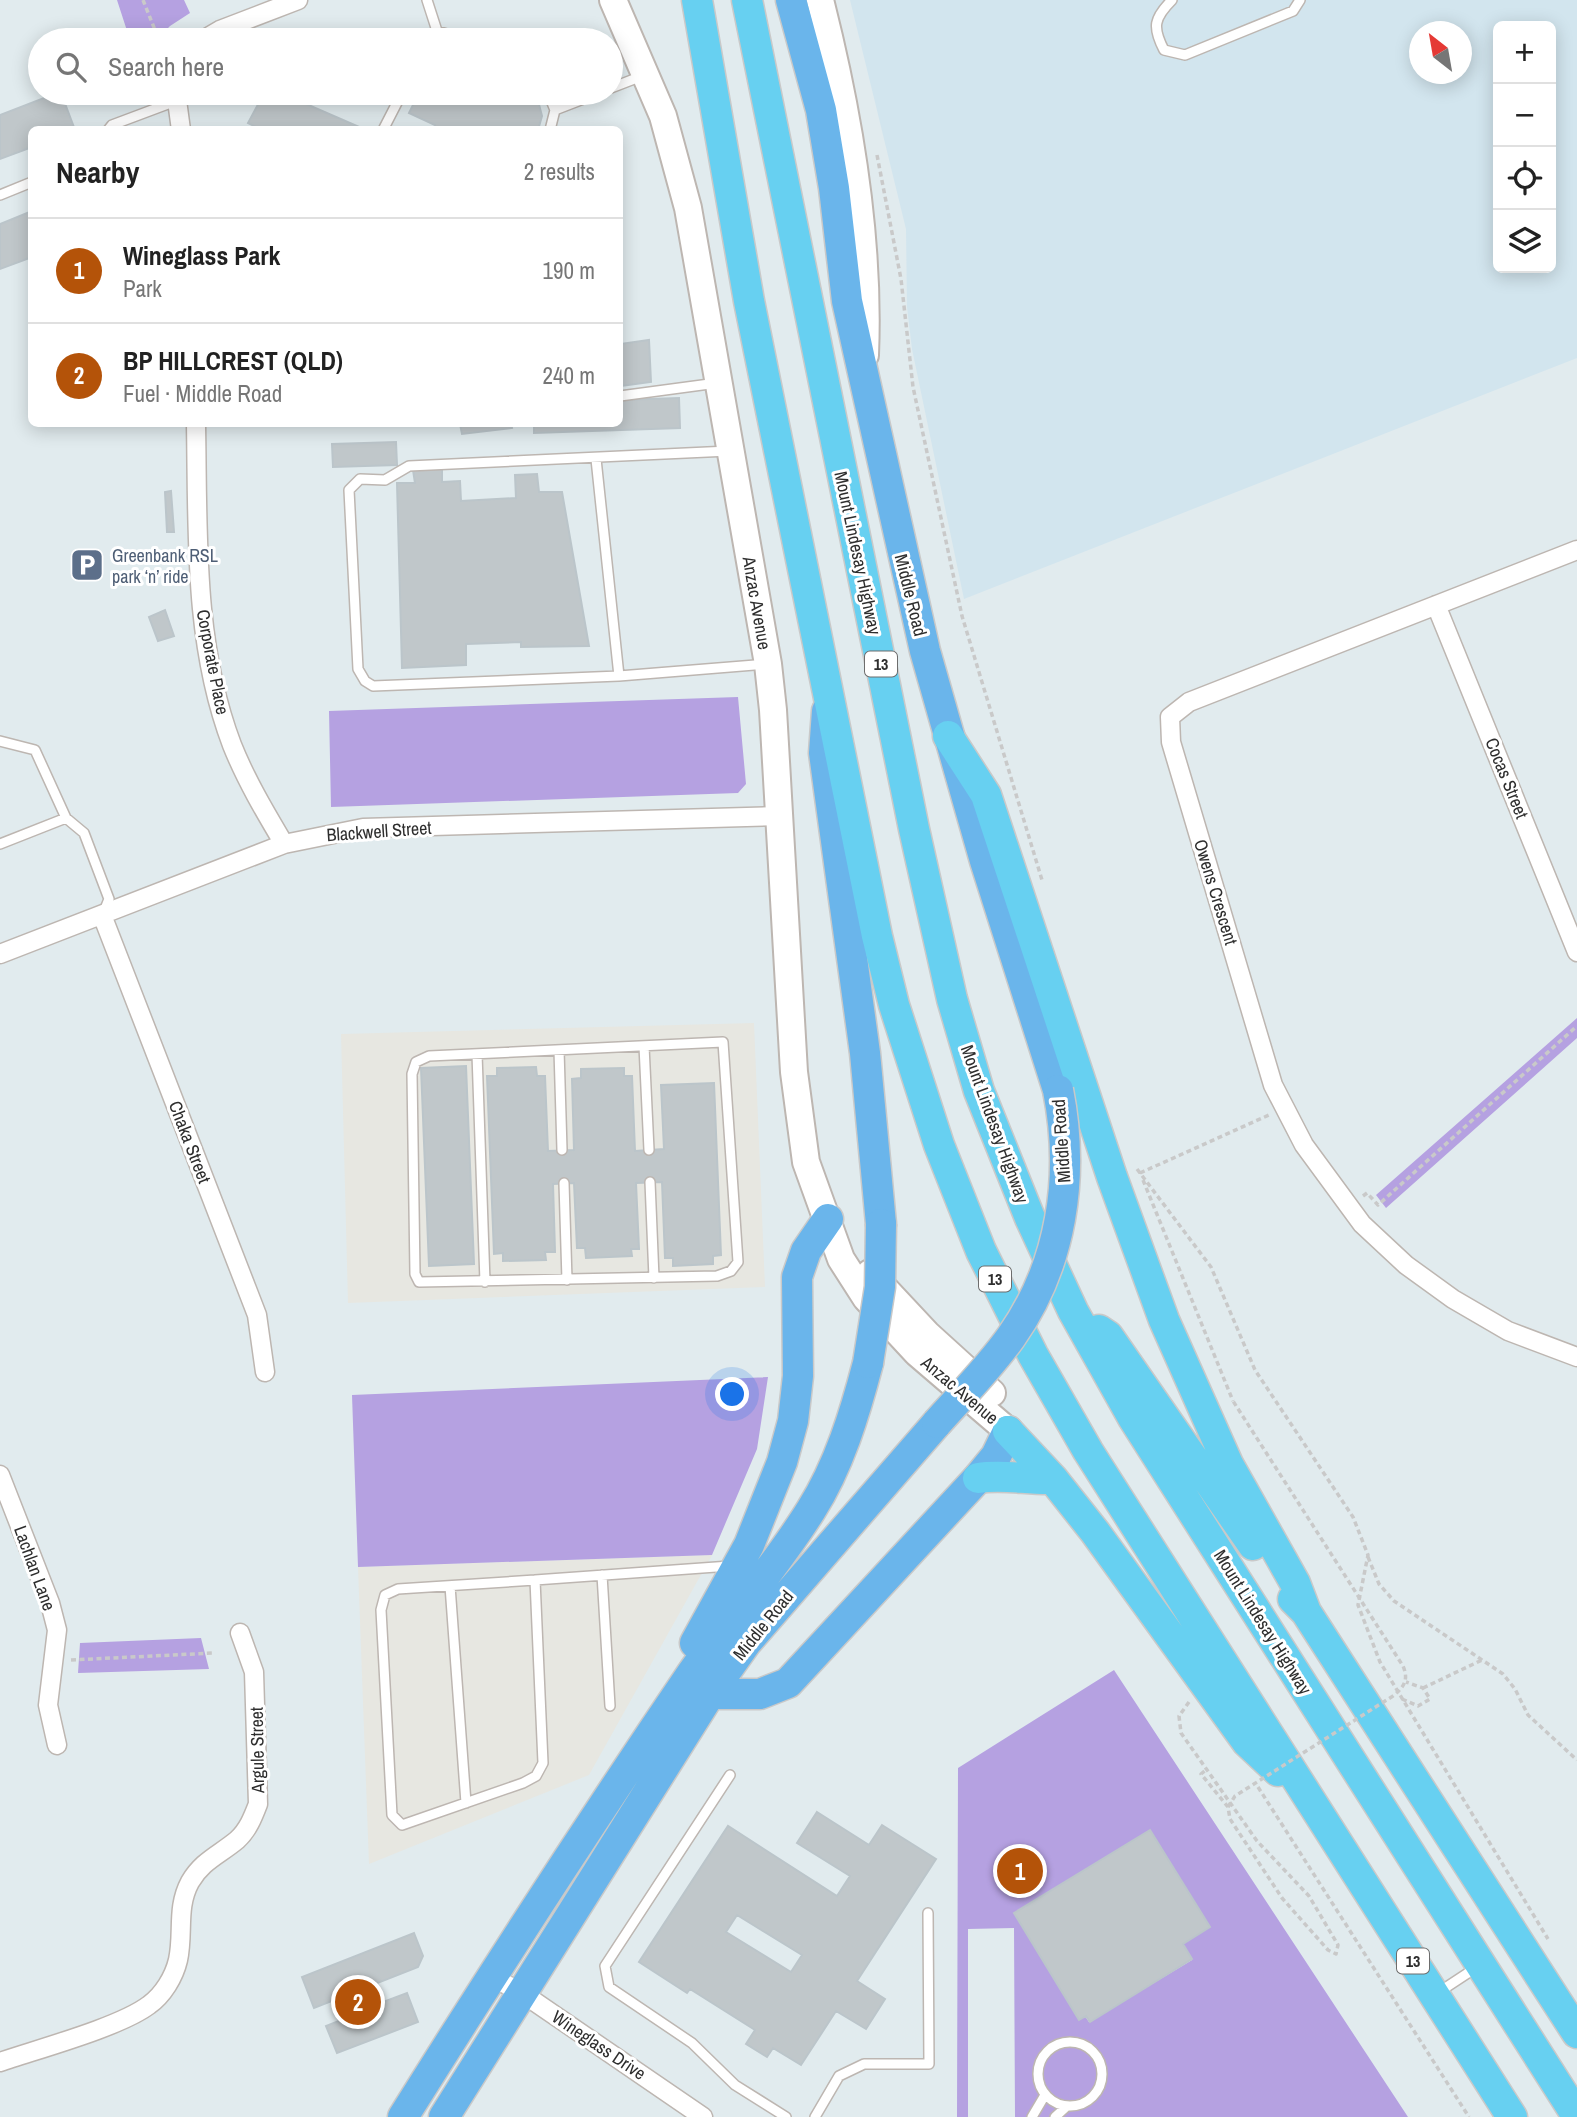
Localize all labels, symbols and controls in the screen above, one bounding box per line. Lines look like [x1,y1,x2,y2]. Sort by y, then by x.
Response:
north arrow [1409,21,1472,84]
map controls [1493,21,1556,273]
button: + [1493,21,1556,84]
search box [28,28,623,105]
icon: search [52,48,90,86]
text: Search here [108,49,224,84]
button: − [1493,84,1556,147]
button: locate [1493,147,1556,210]
text: Nearby [56,152,139,192]
text: 2 results [524,156,595,187]
button: layers [1493,210,1556,273]
text: Wineglass Park [123,238,280,273]
text: 1 [74,255,84,286]
text: 190 m [543,255,595,286]
text: Park [123,273,162,304]
text: BP HILLCREST (QLD) [123,343,343,378]
text: 2 [74,360,84,391]
text: 240 m [543,360,595,391]
text: Fuel · Middle Road [123,378,282,409]
street label: Mount Lindesay Highway [828,469,888,638]
place label: Greenbank RSL park ‘n’ ride [112,543,218,589]
parking icon: Greenbank RSL park ‘n’ ride [68,546,106,584]
street label: Middle Road [889,551,933,639]
street label: Anzac Avenue [736,553,777,652]
street label: Corporate Place [191,607,235,717]
road number: 13 [865,652,897,677]
street label: Cocas Street [1479,734,1535,822]
street label: Blackwell Street [326,815,432,847]
street label: Owens Crescent [1188,836,1244,948]
street label: Mount Lindesay Highway [955,1041,1035,1207]
street label: Chaka Street [163,1097,217,1187]
street label: Middle Road [1046,1098,1076,1184]
road number: 13 [979,1266,1011,1292]
street label: Anzac Avenue [915,1350,1004,1430]
your location [715,1377,749,1411]
street label: Lachlan Lane [8,1522,62,1614]
street label: Mount Lindesay Highway [1208,1545,1318,1700]
street label: Middle Road [727,1585,799,1665]
street label: Argule Street [244,1707,270,1794]
pin: 1 [997,1845,1043,1897]
road number: 13 [1397,1949,1429,1974]
pin: 2 [335,1976,381,2028]
street label: Wineglass Drive [547,2004,651,2086]

